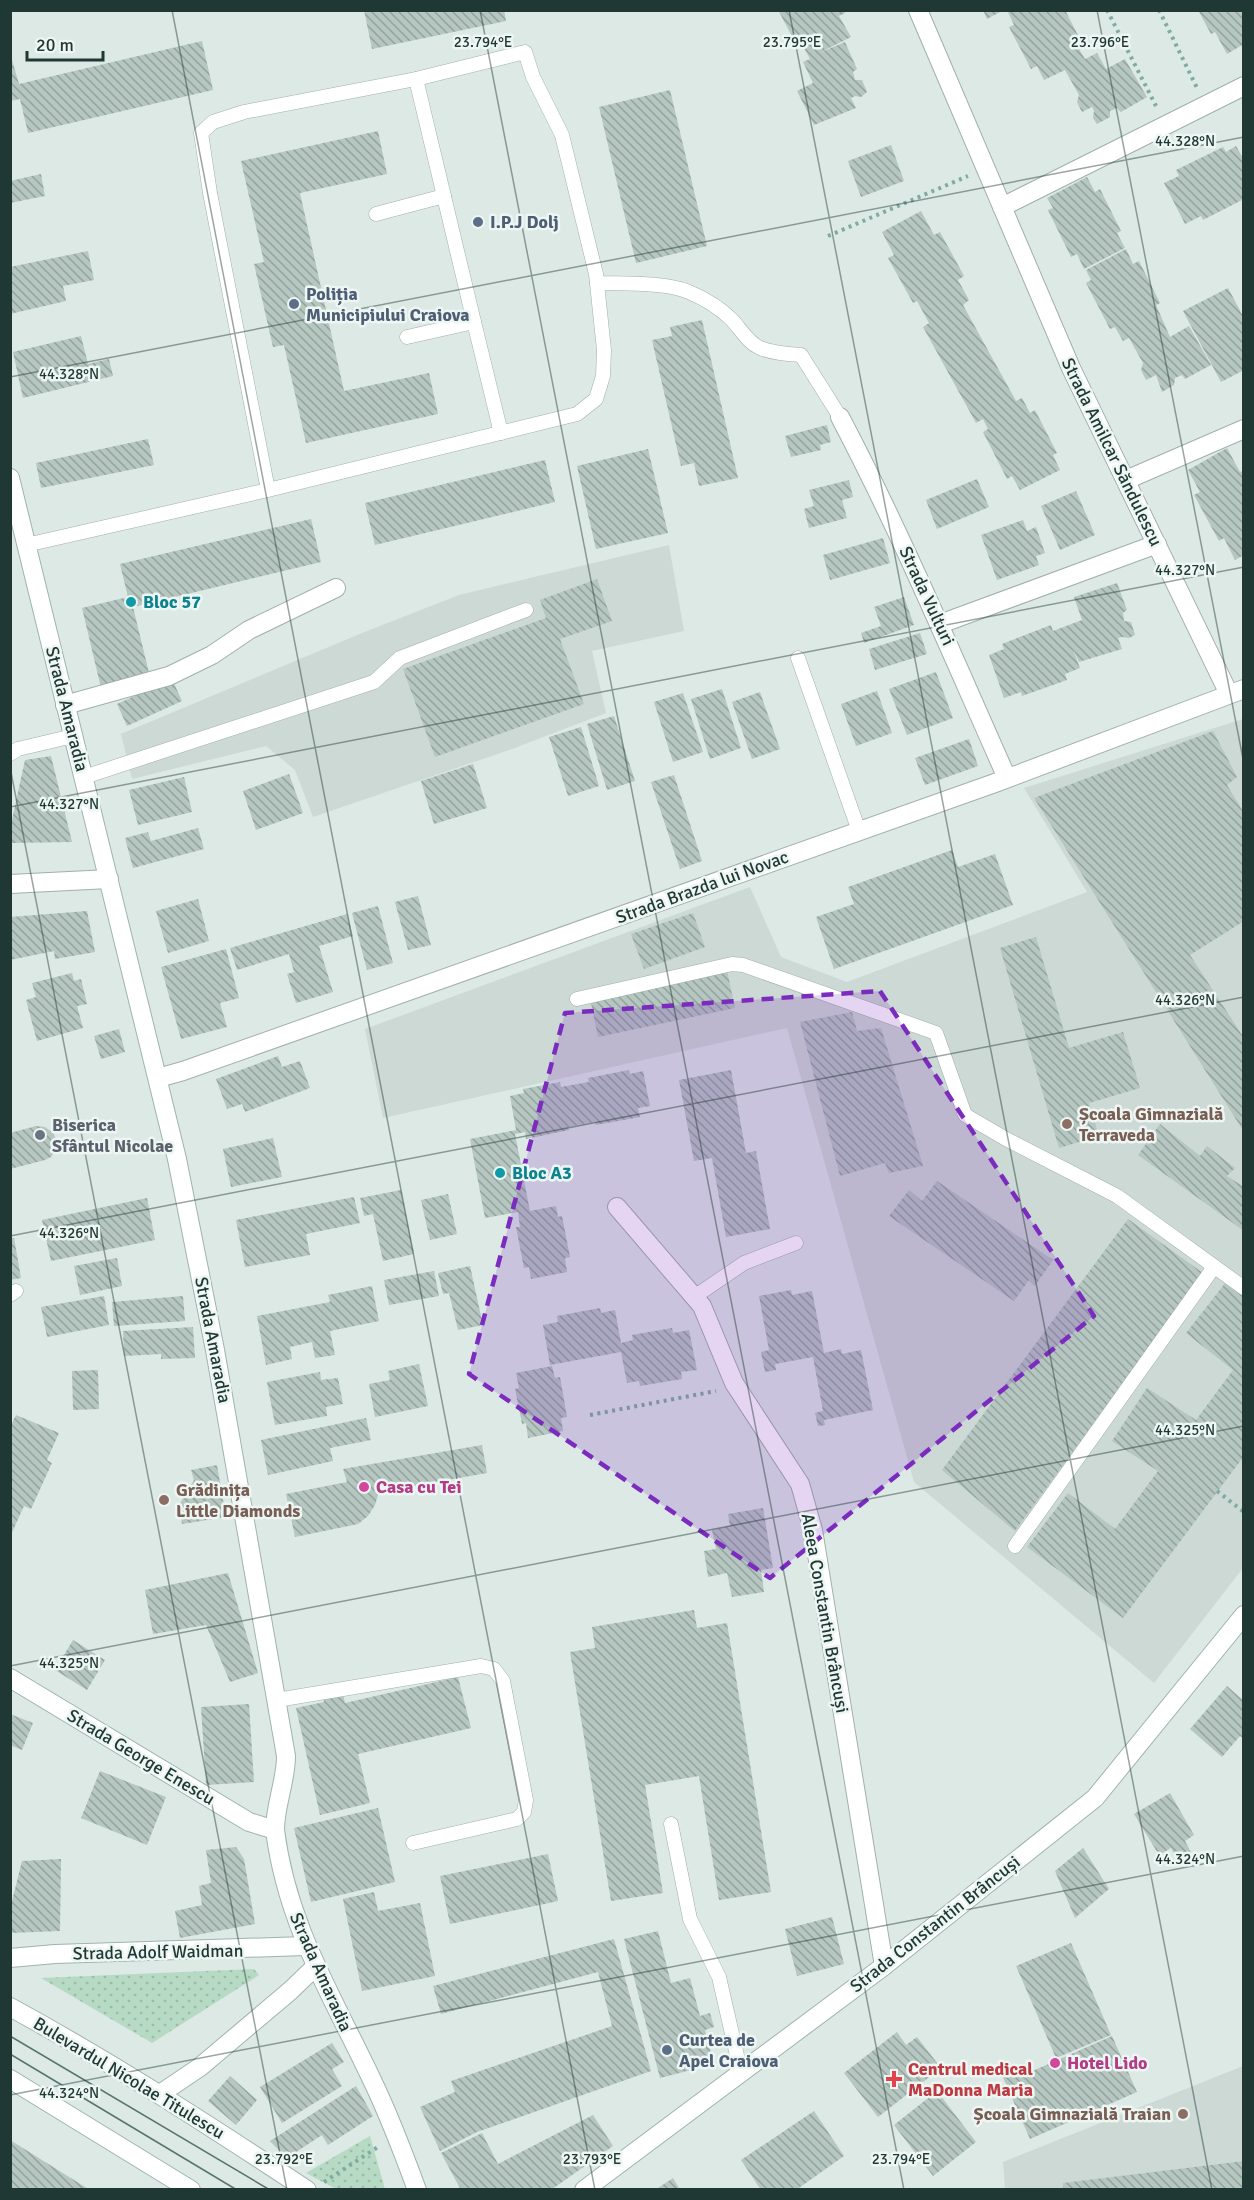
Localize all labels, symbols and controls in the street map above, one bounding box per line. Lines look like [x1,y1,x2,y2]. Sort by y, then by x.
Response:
scale bar [27,24,104,62]
text: 23.794°E [454,33,512,51]
text: 23.795°E [763,33,821,51]
text: 23.796°E [1071,33,1129,51]
text: 20 m [36,34,74,56]
text: 44.328°N [1155,132,1215,150]
place label: I.P.J Dolj [490,211,559,233]
marker: I.P.J Dolj [471,215,485,229]
place label: Poliția Municipiului Craiova [306,283,469,326]
marker: Poliția Municipiului Craiova [287,297,301,311]
street label: Strada Amilcar Săndulescu [1057,354,1167,550]
text: 44.328°N [39,365,99,383]
street label: Strada Vulturi [894,543,960,649]
text: 44.327°N [1155,561,1215,579]
place label: Bloc 57 [143,591,201,613]
marker: Bloc 57 [124,595,138,609]
street label: Strada Amaradia [41,644,93,774]
text: 44.327°N [39,795,99,813]
street label: Strada Brazda lui Novac [613,846,791,928]
text: 44.326°N [1155,991,1215,1009]
place label: Școala Gimnazială Terraveda [1079,1103,1223,1146]
place label: Biserica Sfântul Nicolae [52,1114,173,1157]
marker: Școala Gimnazială Terraveda [1060,1117,1074,1131]
marker: Biserica Sfântul Nicolae [33,1128,47,1142]
place label: Bloc A3 [512,1162,572,1184]
marker: Bloc A3 [493,1166,507,1180]
text: 44.326°N [39,1224,99,1242]
street label: Strada Amaradia [190,1275,236,1405]
text: 44.325°N [1155,1421,1215,1439]
place label: Casa cu Tei [376,1476,462,1498]
place label: Grădinița Little Diamonds [176,1479,300,1522]
marker: Casa cu Tei [357,1480,371,1494]
marker: Grădinița Little Diamonds [157,1493,171,1507]
street label: Aleea Constantin Brâncuși [797,1511,853,1715]
text: 44.325°N [39,1654,99,1672]
street label: Strada George Enescu [63,1704,219,1810]
text: 44.324°N [1155,1850,1215,1868]
street label: Strada Constantin Brâncuși [846,1851,1024,1997]
street label: Strada Amaradia [285,1909,357,2035]
street label: Strada Adolf Waidman [72,1940,244,1964]
street label: Bulevardul Nicolae Titulescu [29,2012,229,2144]
place label: Curtea de Apel Craiova [679,2029,778,2072]
marker: Curtea de Apel Craiova [660,2043,674,2057]
place label: Hotel Lido [1067,2052,1147,2074]
marker: Hotel Lido [1048,2056,1062,2070]
place label: Centrul medical MaDonna Maria [908,2058,1033,2101]
marker: Centrul medical MaDonna Maria [885,2070,903,2088]
text: 44.324°N [39,2084,99,2102]
place label: Școala Gimnazială Traian [974,2103,1171,2125]
marker: Școala Gimnazială Traian [1176,2107,1190,2121]
text: 23.792°E [255,2150,313,2168]
text: 23.793°E [563,2150,621,2168]
text: 23.794°E [872,2150,930,2168]

